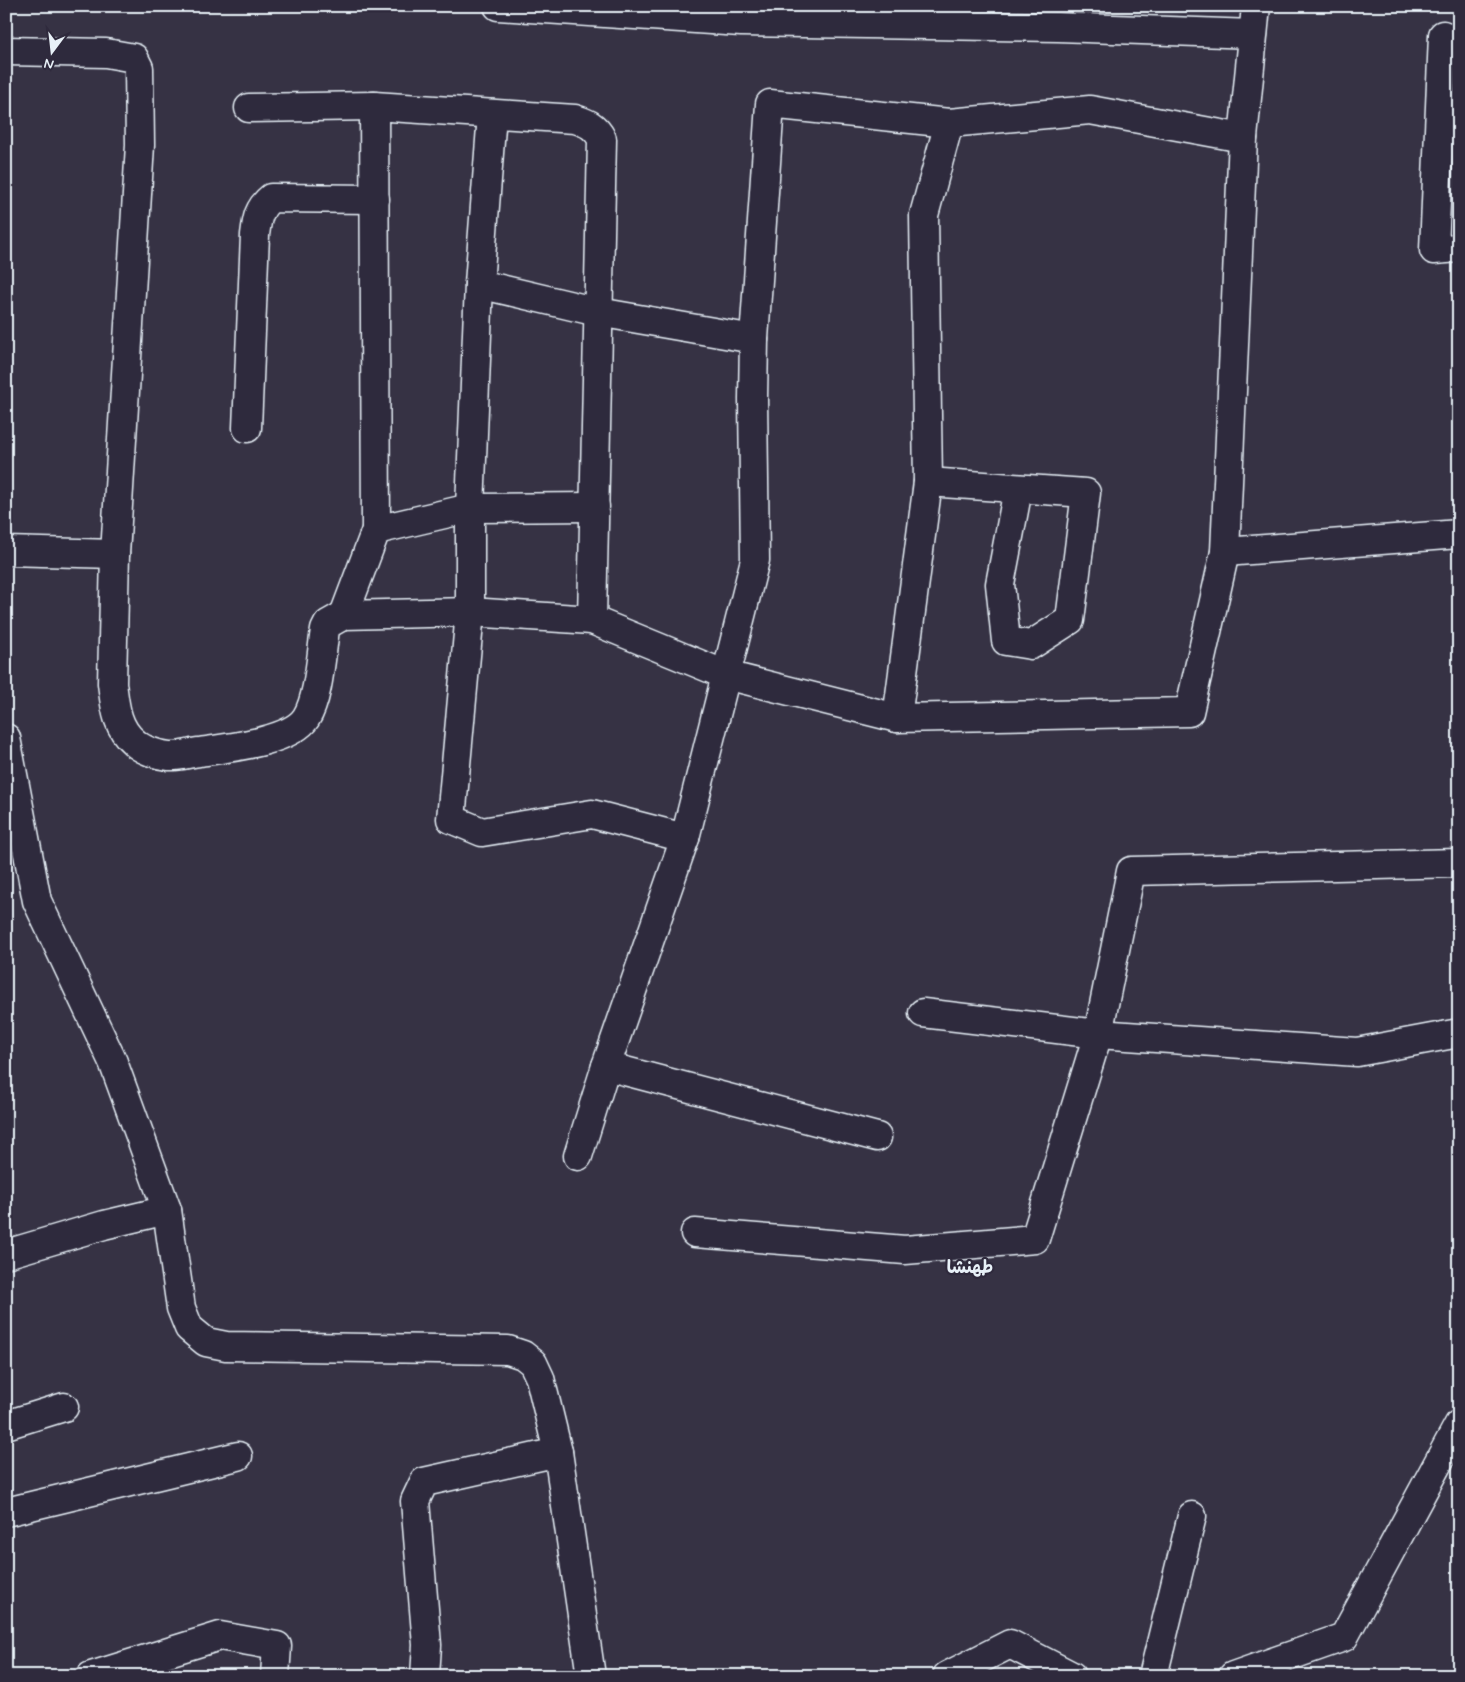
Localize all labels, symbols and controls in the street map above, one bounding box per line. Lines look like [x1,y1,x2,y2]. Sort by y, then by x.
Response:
north arrow [28,28,78,78]
text: N [42,54,56,73]
district label: طهنشا [947,1256,993,1280]

